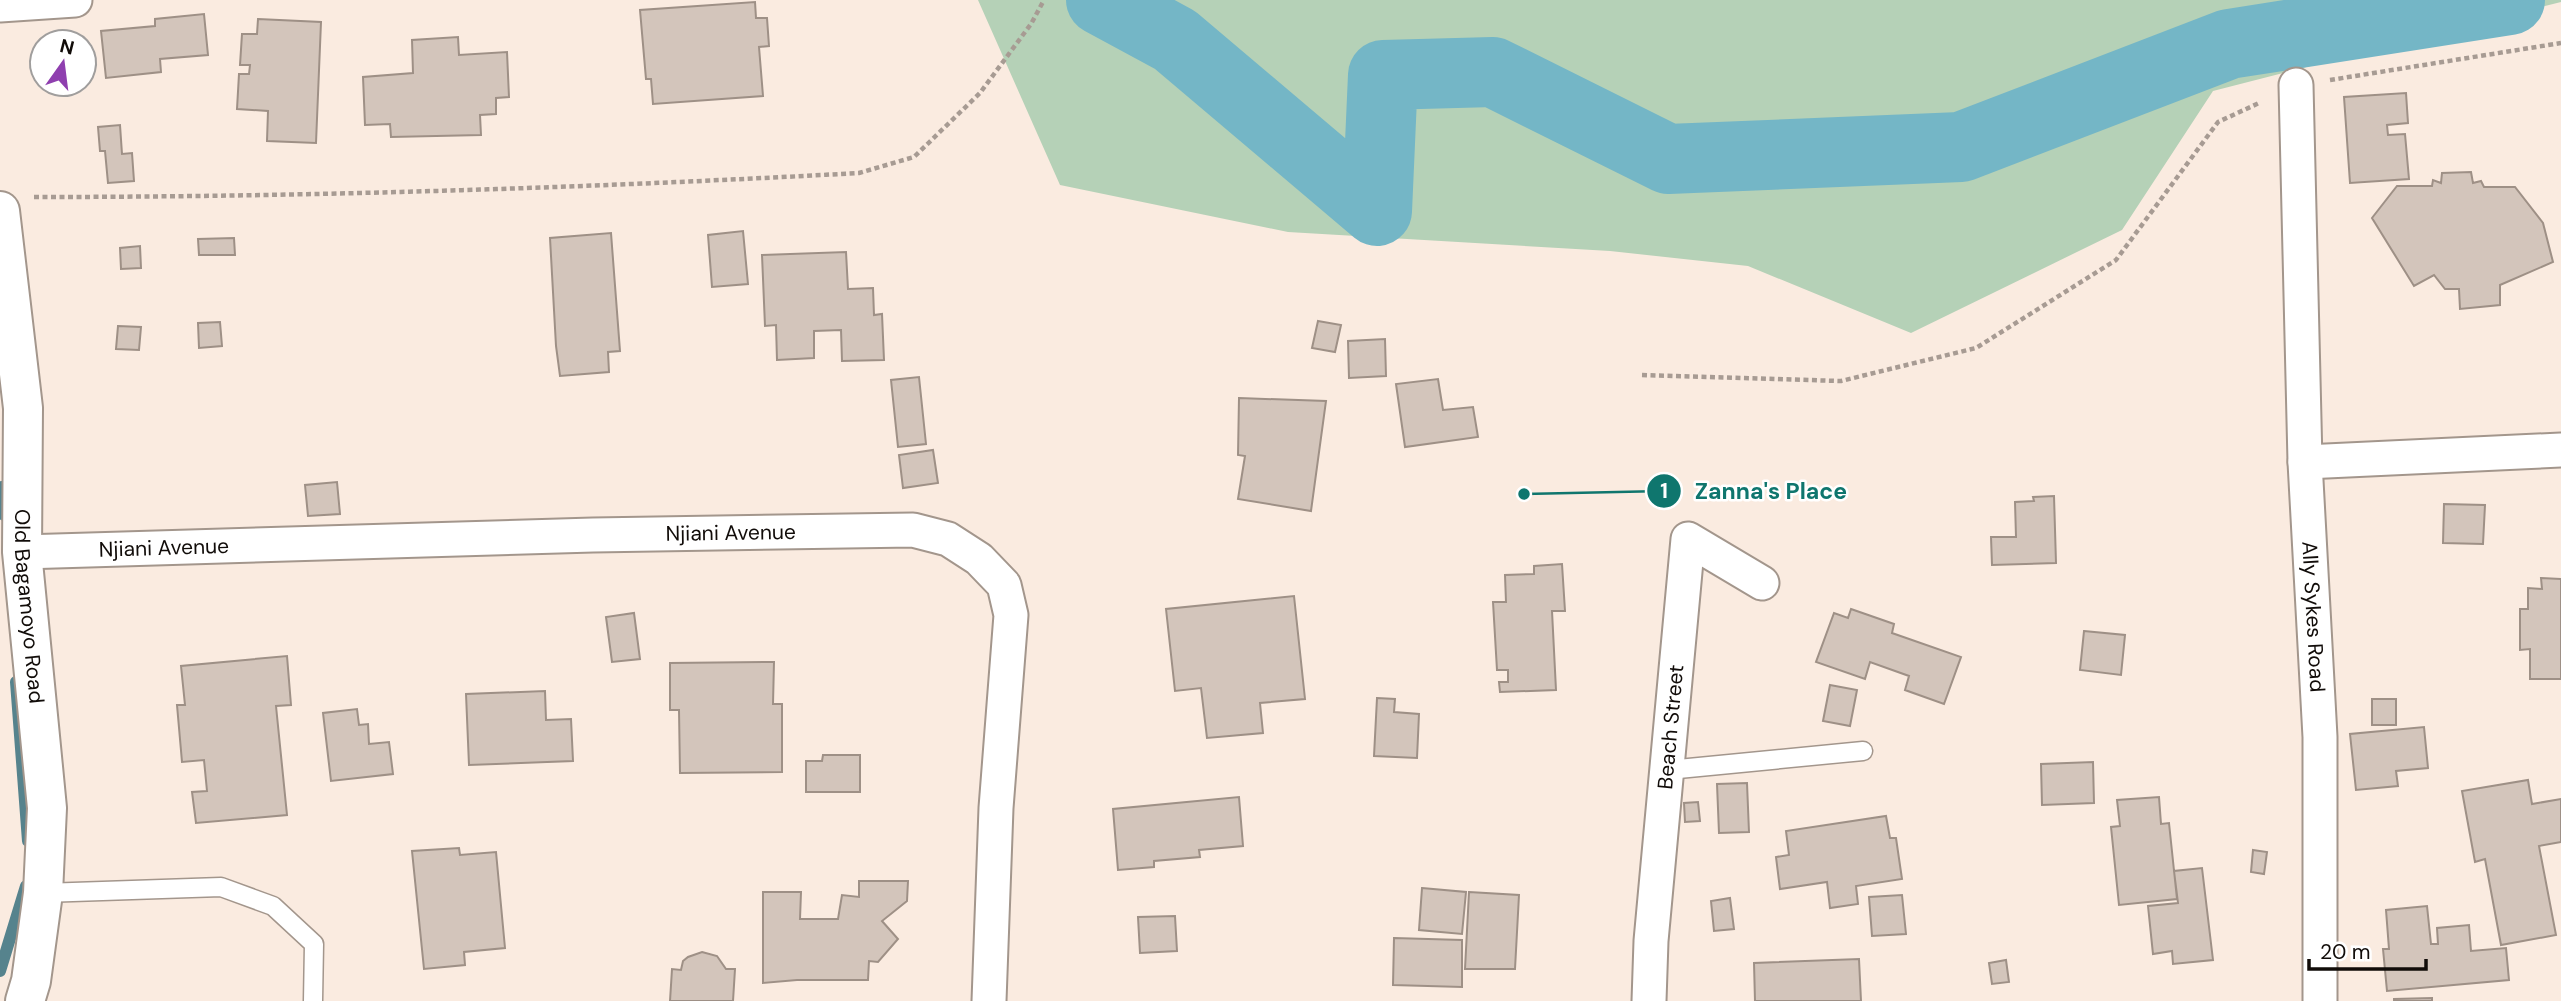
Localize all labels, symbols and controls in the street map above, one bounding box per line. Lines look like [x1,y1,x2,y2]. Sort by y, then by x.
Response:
north arrow [28,28,98,98]
text: N [57,33,77,61]
callout: Zanna's Place [1646,469,1861,513]
text: Zanna's Place [1695,476,1847,506]
text: 1 [1660,477,1668,505]
street label: Old Bagamoyo Road [8,509,51,705]
street label: Njiani Avenue [665,518,796,548]
street label: Njiani Avenue [98,532,229,564]
street label: Ally Sykes Road [2295,540,2332,693]
street label: Beach Street [1651,663,1690,791]
scale bar [2309,928,2426,972]
text: 20 m [2320,938,2371,966]

